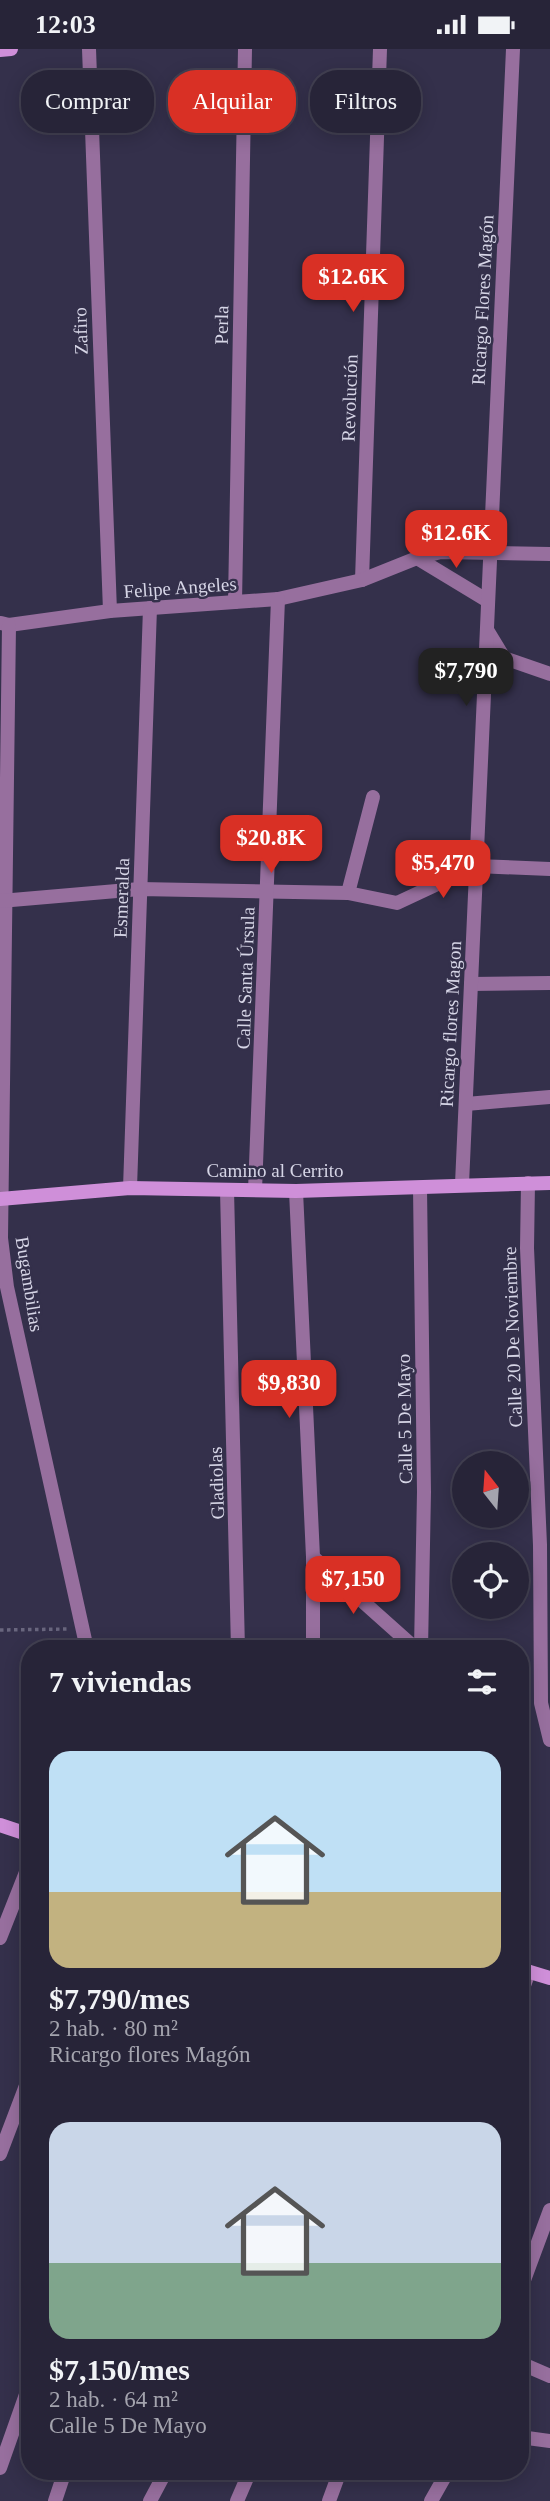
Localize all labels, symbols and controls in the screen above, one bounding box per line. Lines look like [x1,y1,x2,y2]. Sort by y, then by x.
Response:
text: 12:03 [35,10,96,39]
chip: Comprar [21,70,154,133]
chip: Alquilar [168,70,296,133]
chip: Filtros [310,70,421,133]
street label: Ricargo Flores Magón [468,214,497,386]
pin: $12.6K [296,254,410,314]
text: $12.6K [318,264,388,289]
street label: Perla [211,305,232,345]
street label: Zafiro [69,307,92,355]
street label: Revolución [337,353,362,442]
pin: $12.6K [399,511,513,570]
text: $12.6K [421,520,491,545]
street label: Felipe Angeles [123,573,237,602]
pin: $7,790 [409,649,523,708]
text: $7,790 [434,658,498,683]
pin: $20.8K [214,815,328,875]
text: $20.8K [236,825,306,850]
pin: $5,470 [386,841,500,900]
text: $5,470 [411,850,475,875]
street label: Esmeralda [110,857,133,938]
street label: Calle Santa Úrsula [233,906,258,1050]
street label: Ricargo flores Magon [436,940,465,1108]
street label: Camino al Cerrito [206,1160,344,1181]
street label: Bugambilias [12,1235,47,1333]
street label: Calle 20 De Noviembre [499,1246,526,1428]
street label: Calle 5 De Mayo [393,1354,416,1484]
pin: $9,830 [232,1361,346,1420]
text: $9,830 [257,1370,321,1395]
street label: Gladiolas [205,1446,228,1520]
north arrow [452,1451,528,1528]
map controls [452,1451,529,1619]
button: locate [452,1542,529,1619]
pin: $7,150 [296,1557,410,1616]
text: $7,150 [321,1566,385,1591]
icon: filters [463,1663,501,1701]
text: 7 viviendas [49,1665,192,1698]
icon: home [212,1797,338,1923]
text: $7,790/mes [49,1982,190,2015]
text: 2 hab. · 80 m² [49,2016,178,2041]
text: Ricargo flores Magón [49,2042,250,2067]
icon: home [212,2168,338,2294]
text: $7,150/mes [49,2353,190,2386]
text: 2 hab. · 64 m² [49,2387,178,2412]
text: Calle 5 De Mayo [49,2413,207,2438]

